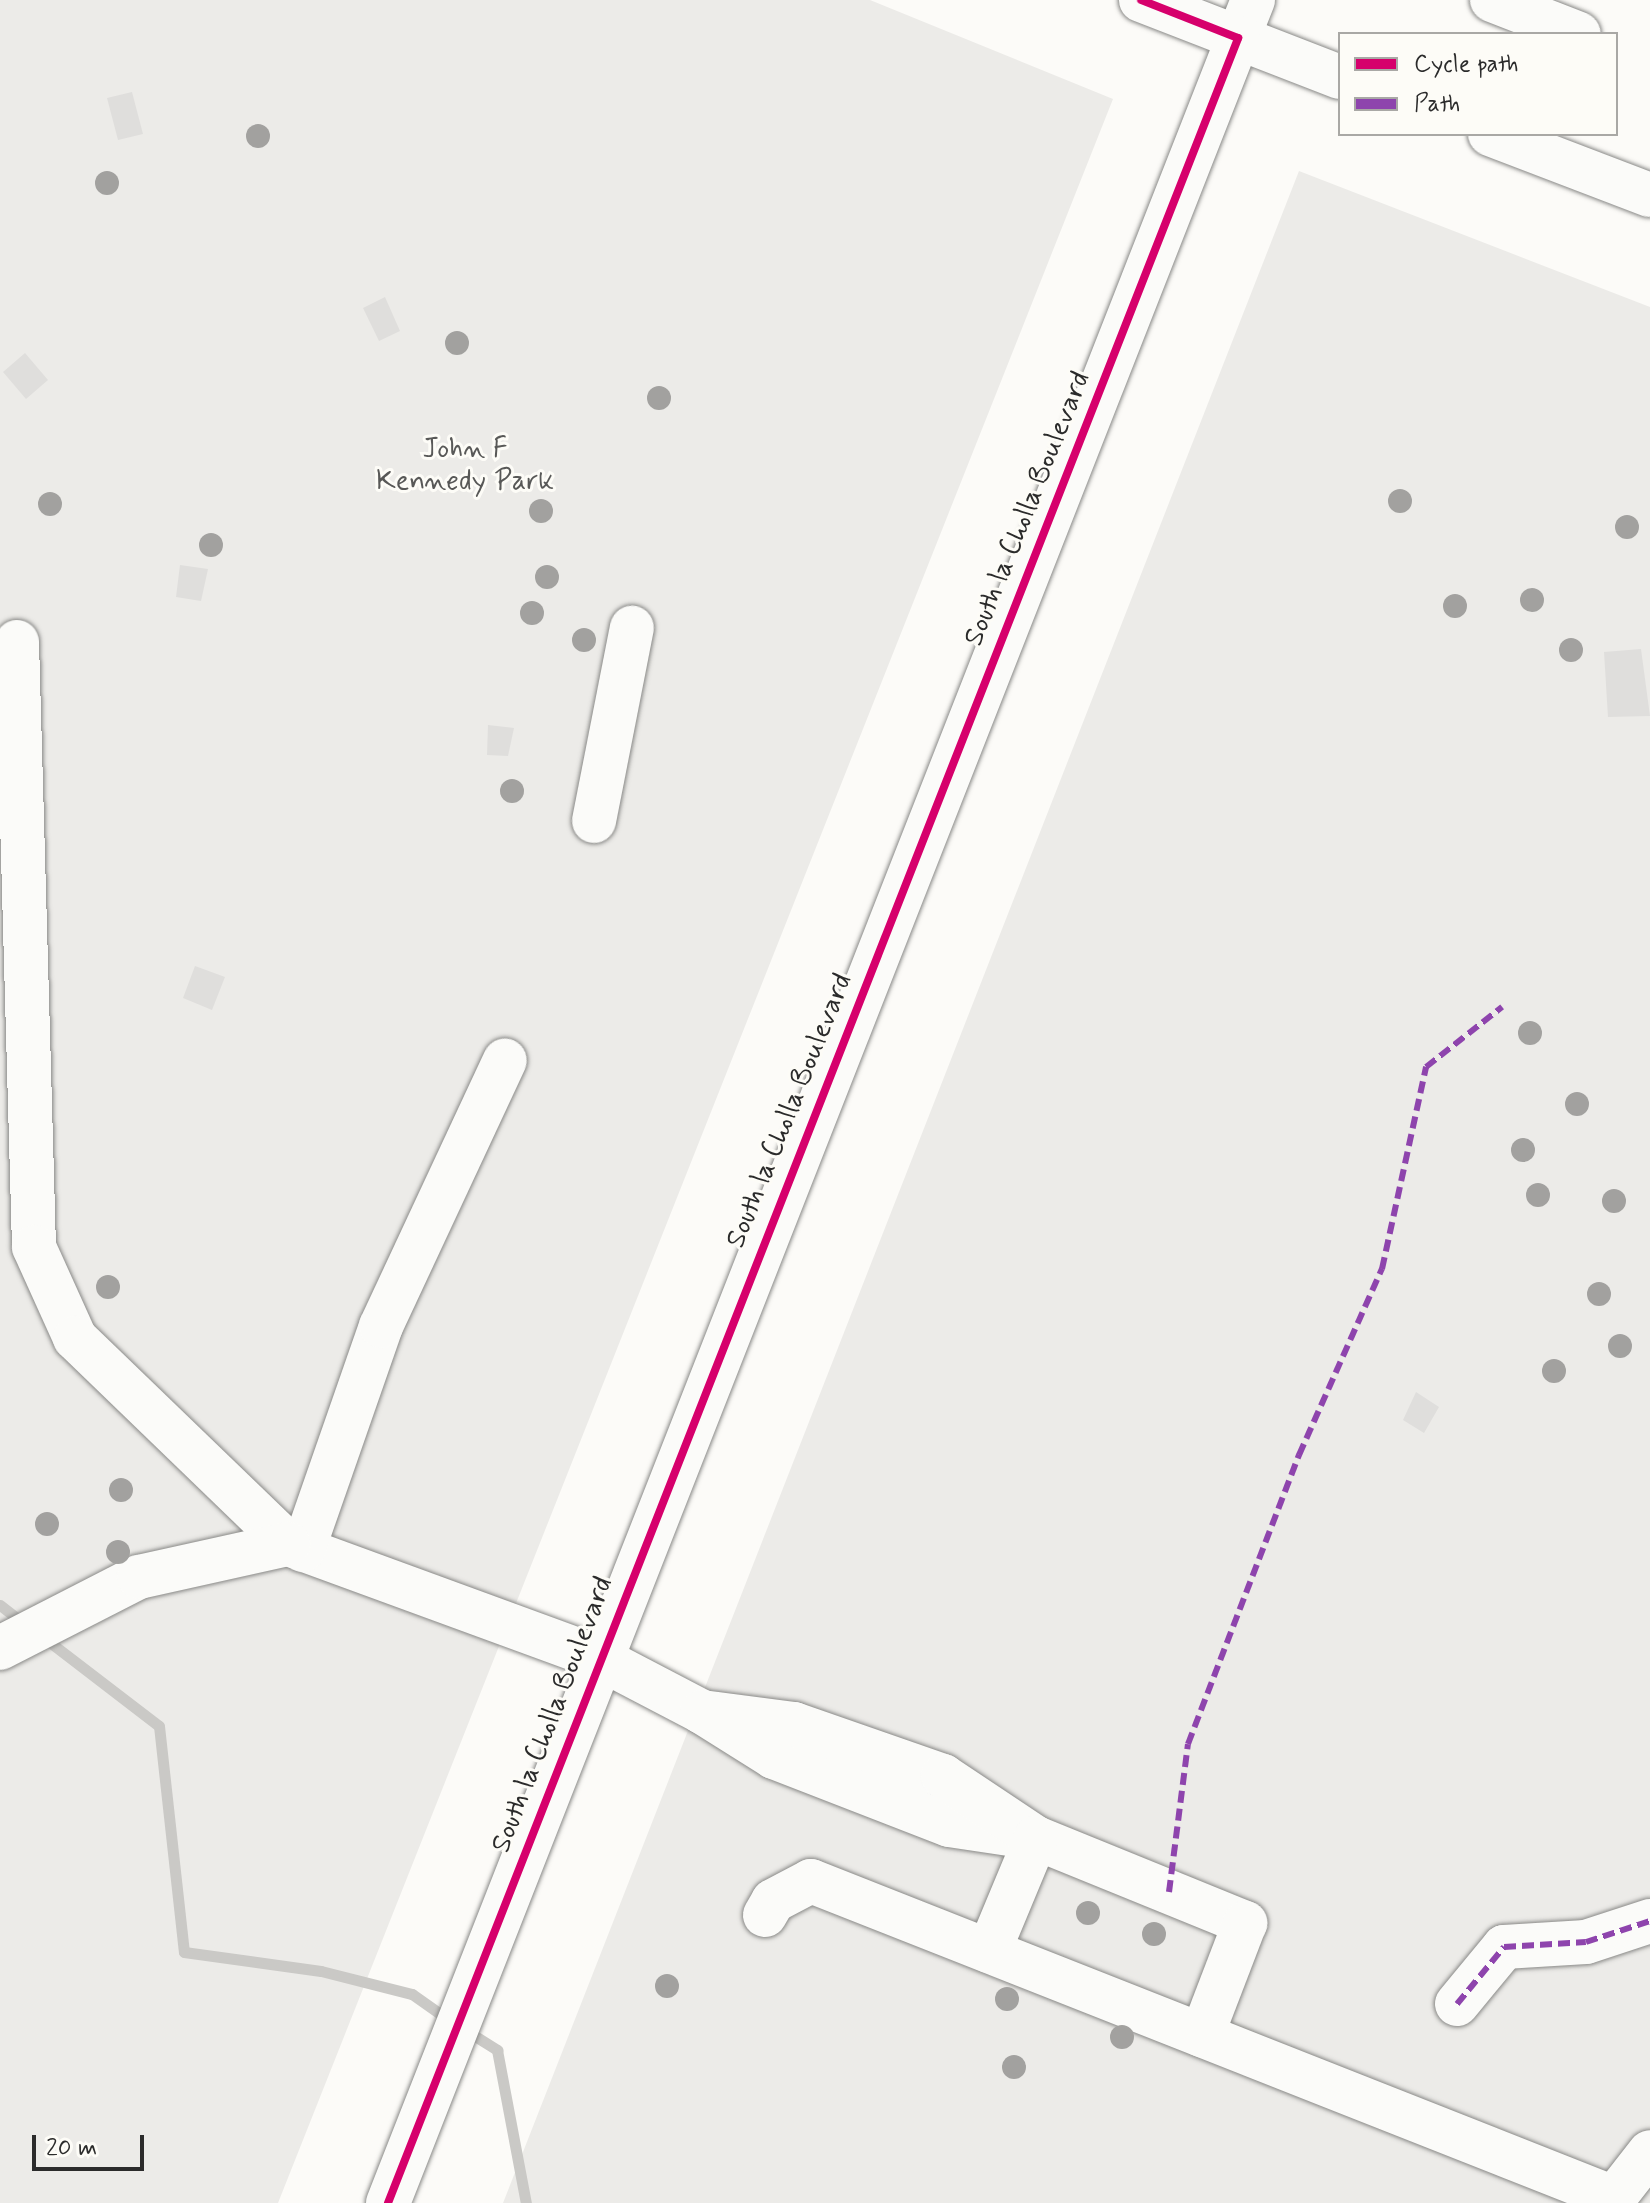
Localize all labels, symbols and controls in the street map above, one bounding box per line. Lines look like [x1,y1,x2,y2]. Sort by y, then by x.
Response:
legend [1338,32,1618,136]
text: Cycle path [1414,49,1519,80]
text: Path [1414,89,1460,120]
street label: South la Cholla Boulevard [958,369,1098,649]
park label: John F Kennedy Park [378,433,552,499]
street label: South la Cholla Boulevard [720,971,860,1251]
street label: South la Cholla Boulevard [486,1574,620,1856]
scale bar [36,2119,148,2169]
text: 20 m [46,2133,97,2164]

